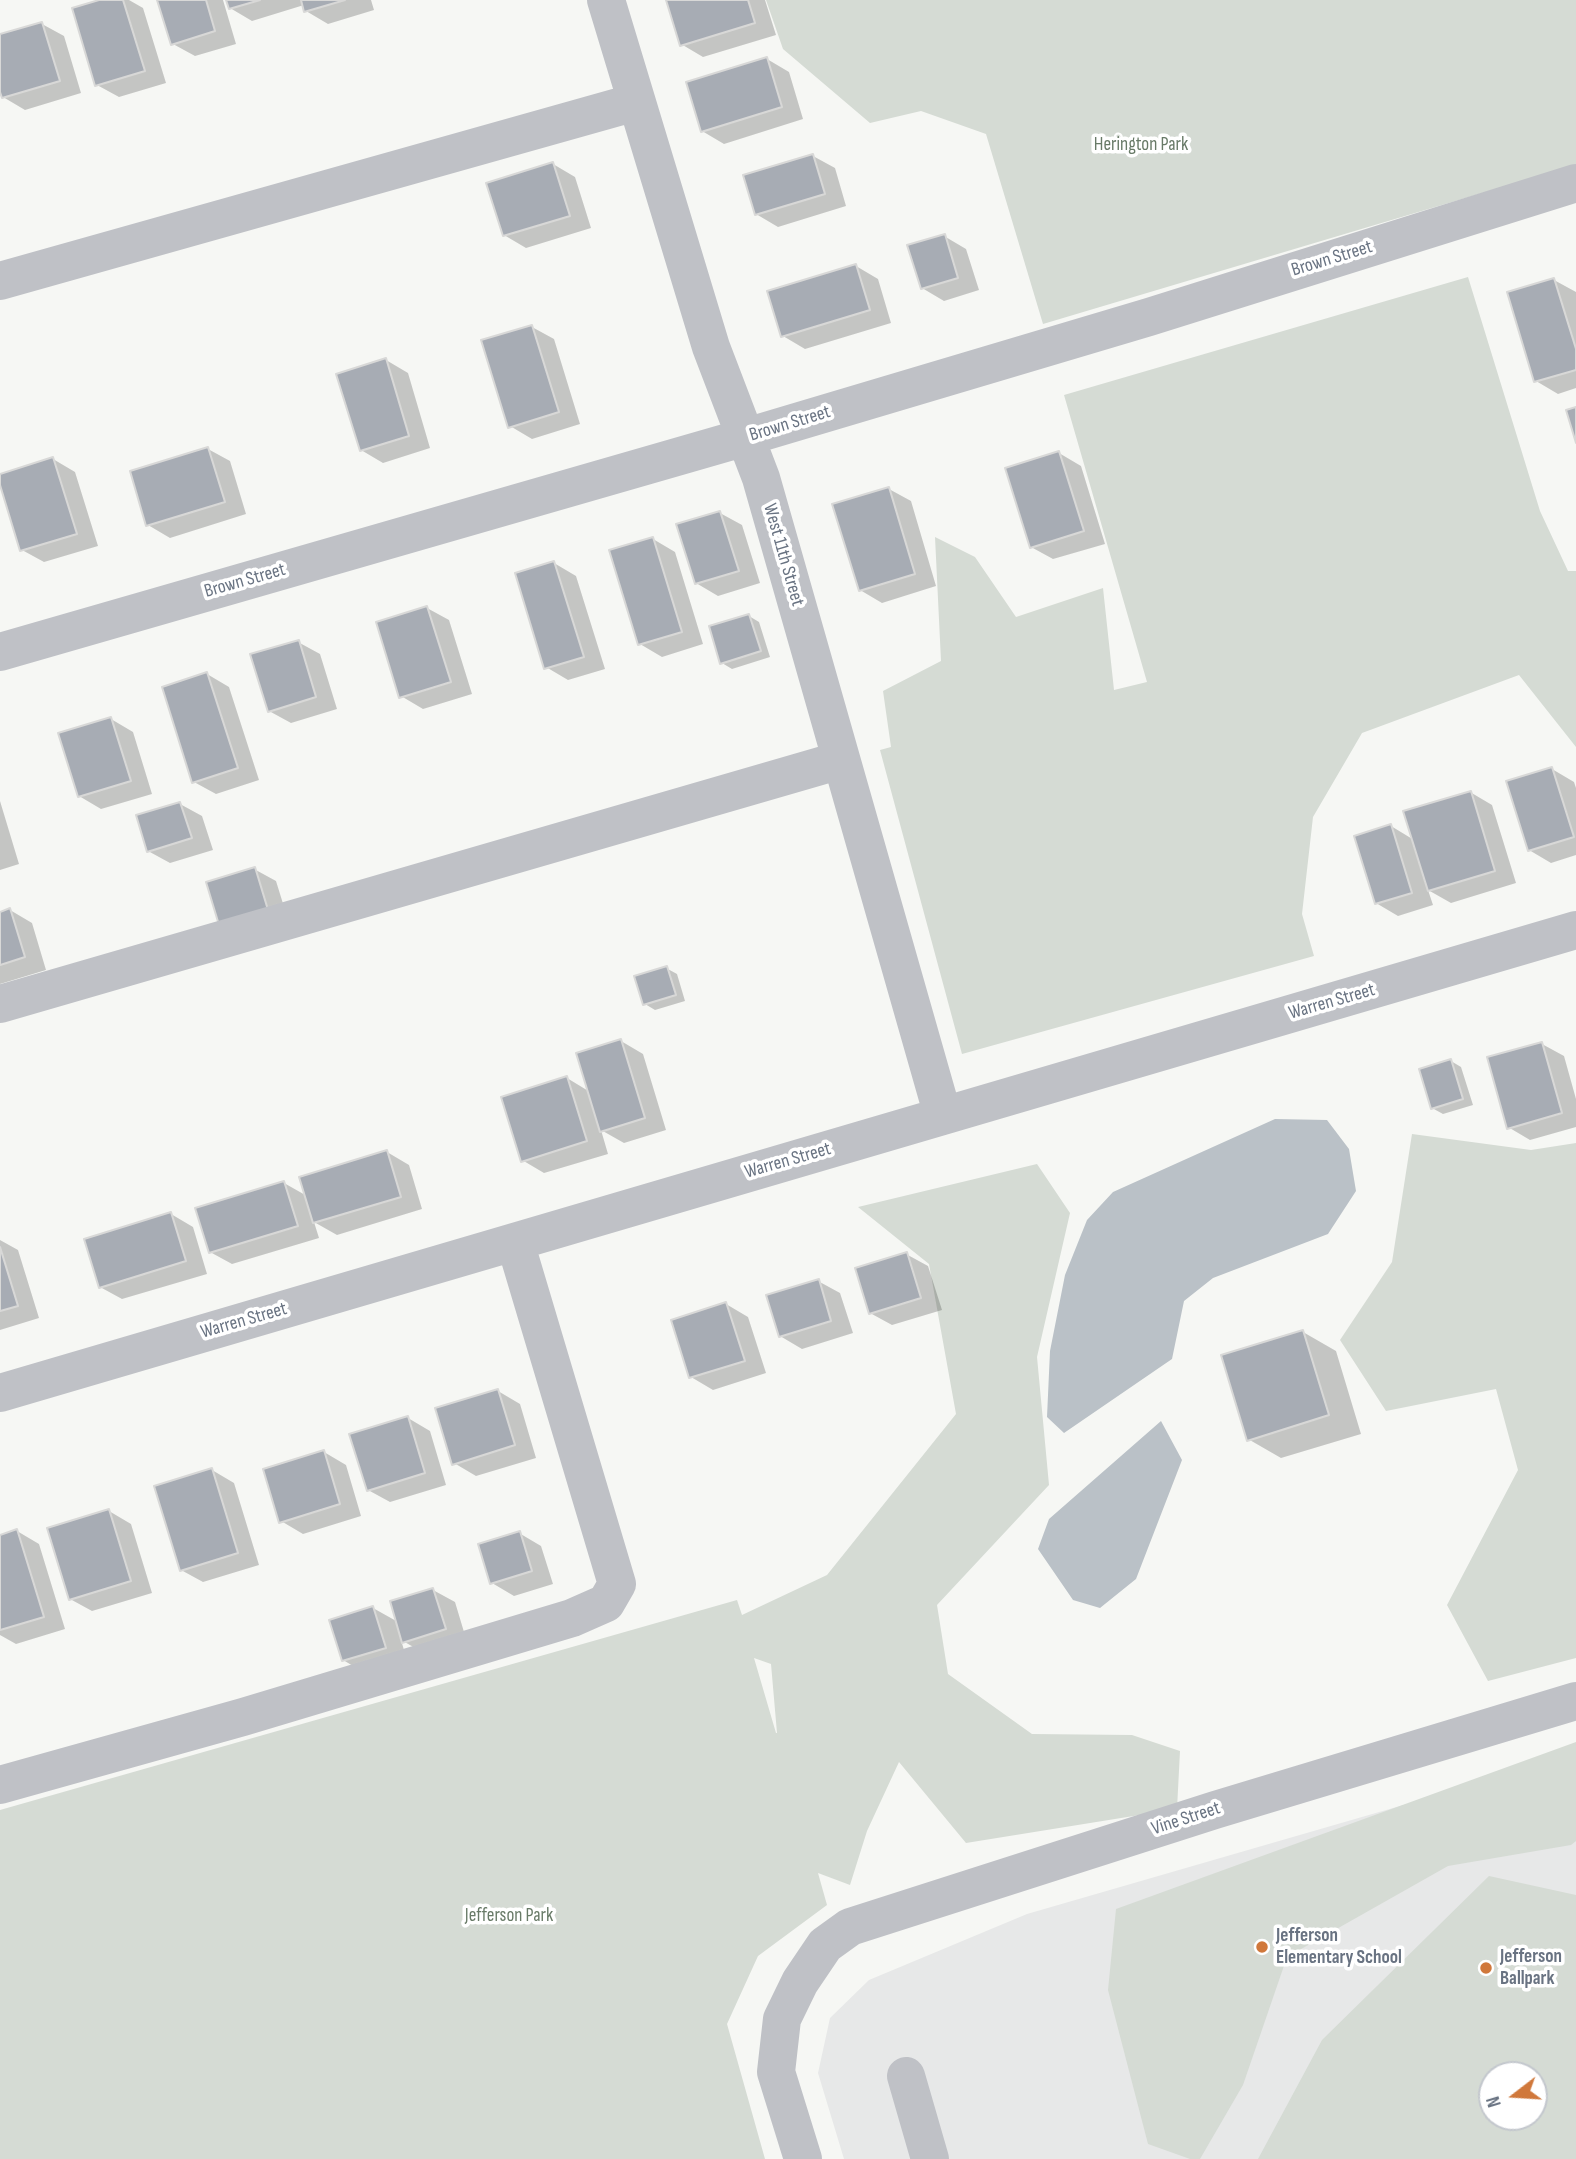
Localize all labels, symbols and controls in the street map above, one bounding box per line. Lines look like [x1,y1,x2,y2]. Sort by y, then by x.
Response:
park label: Herington Park [1094,134,1188,156]
street label: Brown Street [1289,236,1375,282]
street label: Brown Street [747,401,833,447]
street label: West 11th Street [757,501,809,609]
street label: Brown Street [202,559,288,603]
street label: Warren Street [1286,979,1378,1025]
street label: Warren Street [742,1138,834,1184]
street label: Warren Street [198,1298,290,1344]
street label: Vine Street [1149,1797,1223,1841]
park label: Jefferson Park [465,1905,553,1927]
place label: Jefferson Elementary School [1276,1925,1402,1969]
marker: Jefferson Elementary School [1254,1939,1270,1955]
place label: Jefferson Ballpark [1500,1946,1562,1990]
marker: Jefferson Ballpark [1478,1960,1494,1976]
north arrow [1478,2061,1548,2131]
text: N [1482,2093,1507,2110]

